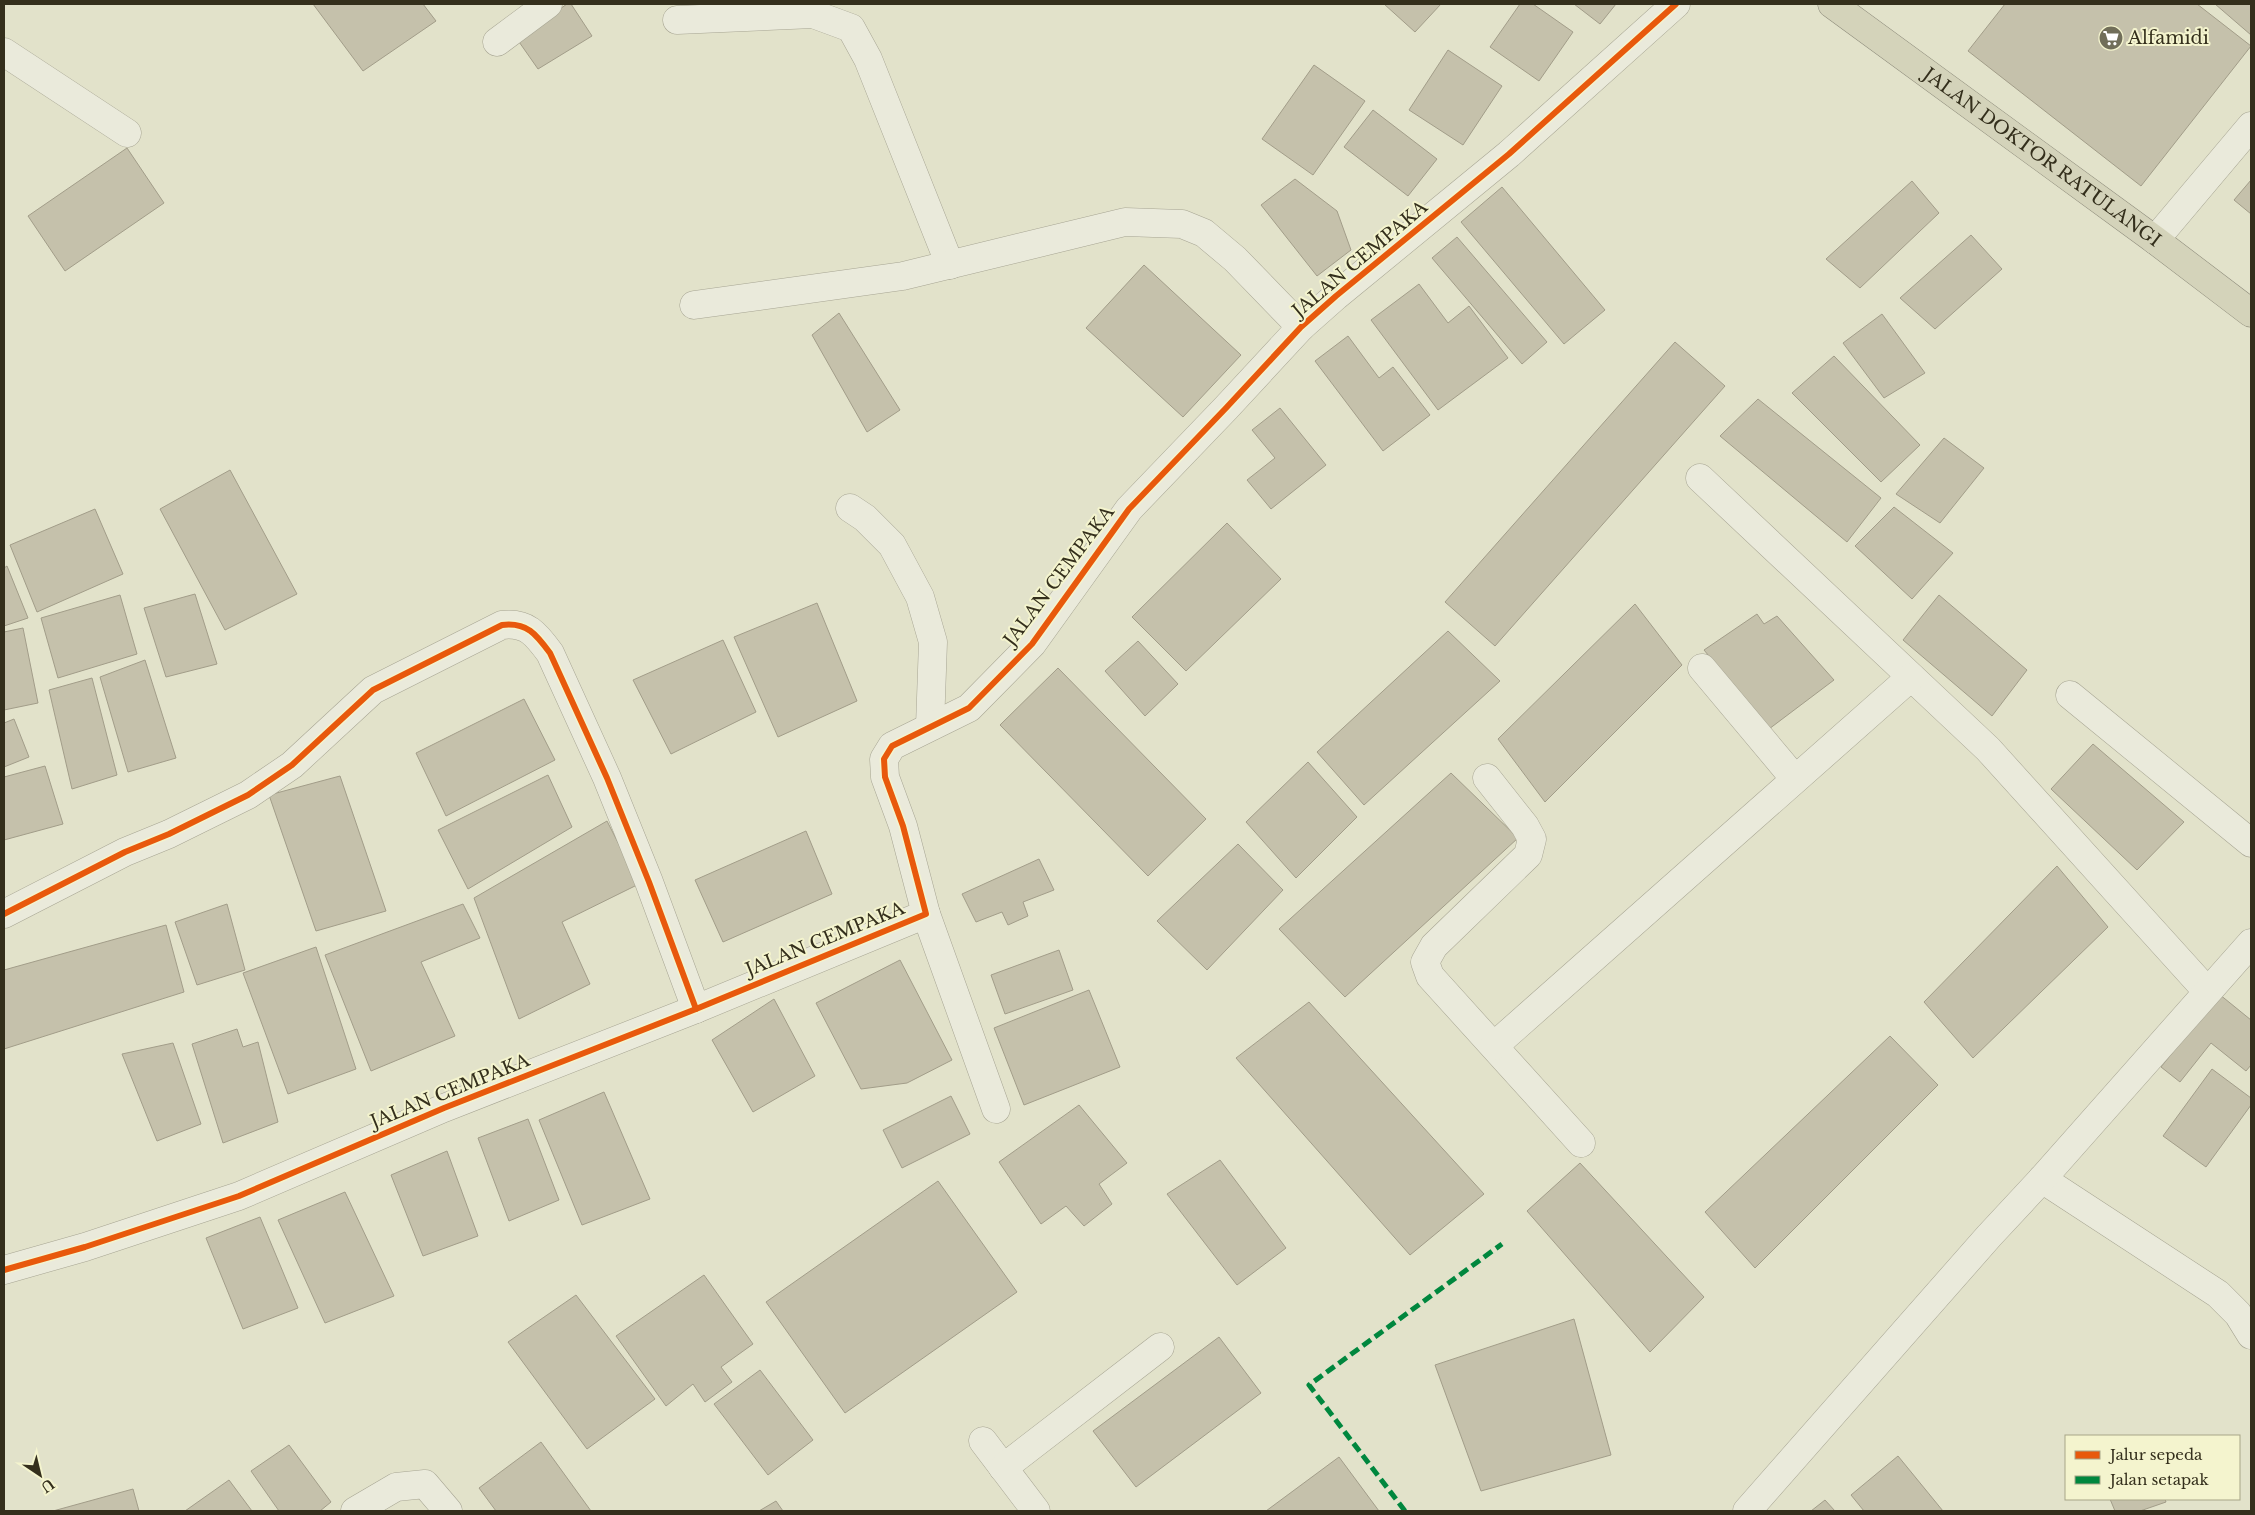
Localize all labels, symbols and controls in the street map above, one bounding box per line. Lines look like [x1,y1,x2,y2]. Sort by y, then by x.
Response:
supermarket icon: Alfamidi [2098,25,2124,51]
place label: Alfamidi [2127,27,2209,49]
street label: JALAN DOKTOR RATULANGI [1917,62,2165,251]
street label: JALAN CEMPAKA [1286,195,1433,323]
street label: JALAN CEMPAKA [998,501,1119,652]
street label: JALAN CEMPAKA [740,897,909,982]
street label: JALAN CEMPAKA [365,1049,534,1134]
legend [2065,1435,2240,1500]
text: Jalur sepeda [2108,1445,2203,1464]
north arrow [15,1450,65,1500]
text: Jalan setapak [2108,1470,2209,1489]
text: U [37,1475,58,1497]

